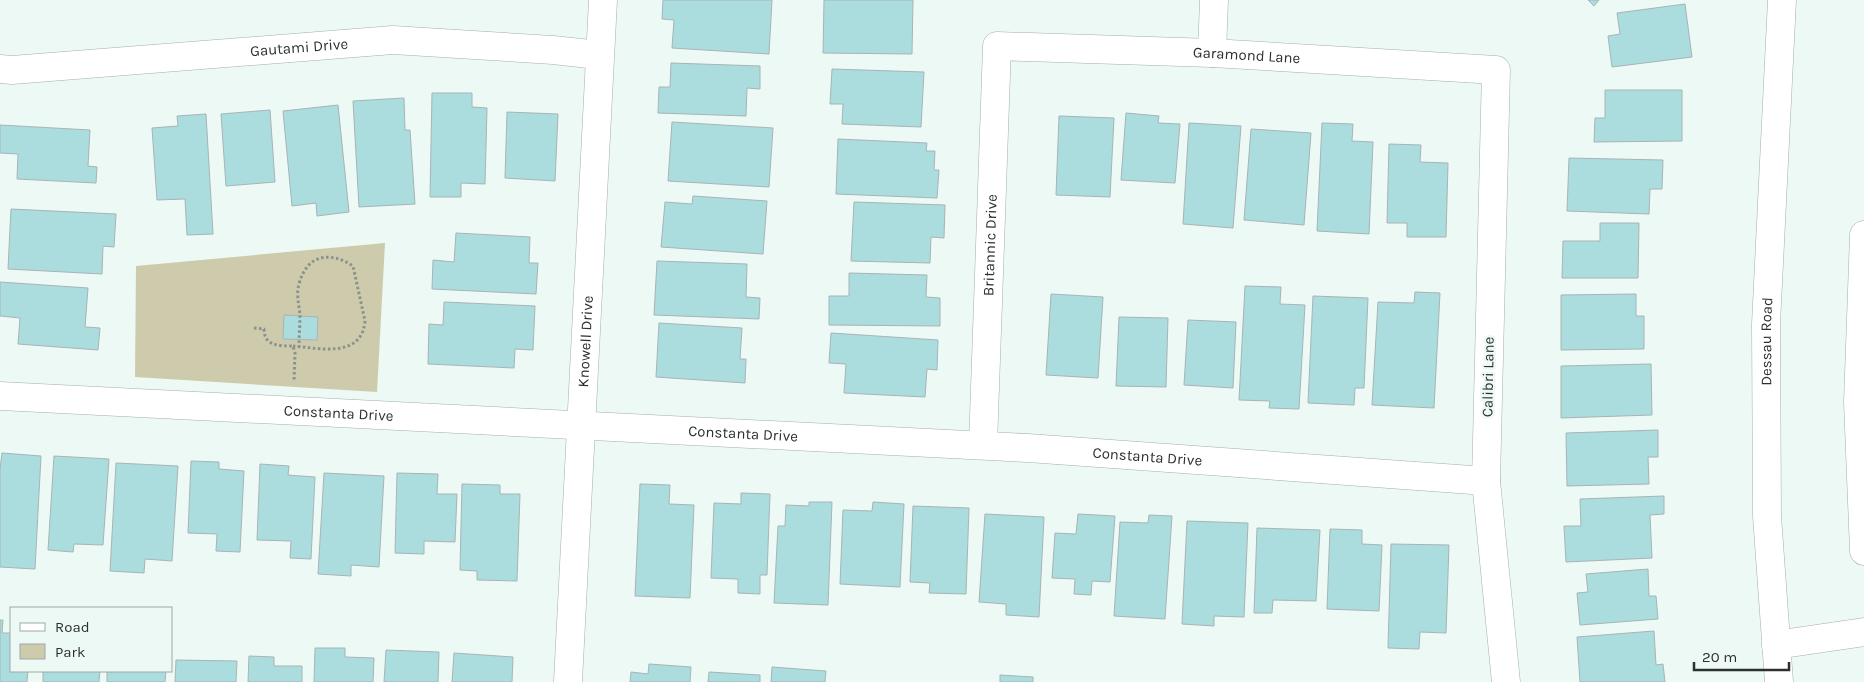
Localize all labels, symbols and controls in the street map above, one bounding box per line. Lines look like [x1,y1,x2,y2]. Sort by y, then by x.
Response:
street label: Gautami Drive [249,35,349,60]
street label: Garamond Lane [1193,43,1301,67]
street label: Britannic Drive [979,194,1001,296]
street label: Knowell Drive [574,295,597,388]
street label: Dessau Road [1757,297,1776,386]
street label: Calibri Lane [1478,337,1498,417]
street label: Constanta Drive [283,401,394,425]
street label: Constanta Drive [688,422,798,445]
street label: Constanta Drive [1092,444,1203,470]
legend [10,607,172,672]
text: Road [55,618,90,636]
scale bar [1694,640,1789,672]
text: Park [55,643,85,661]
text: 20 m [1702,648,1737,666]

